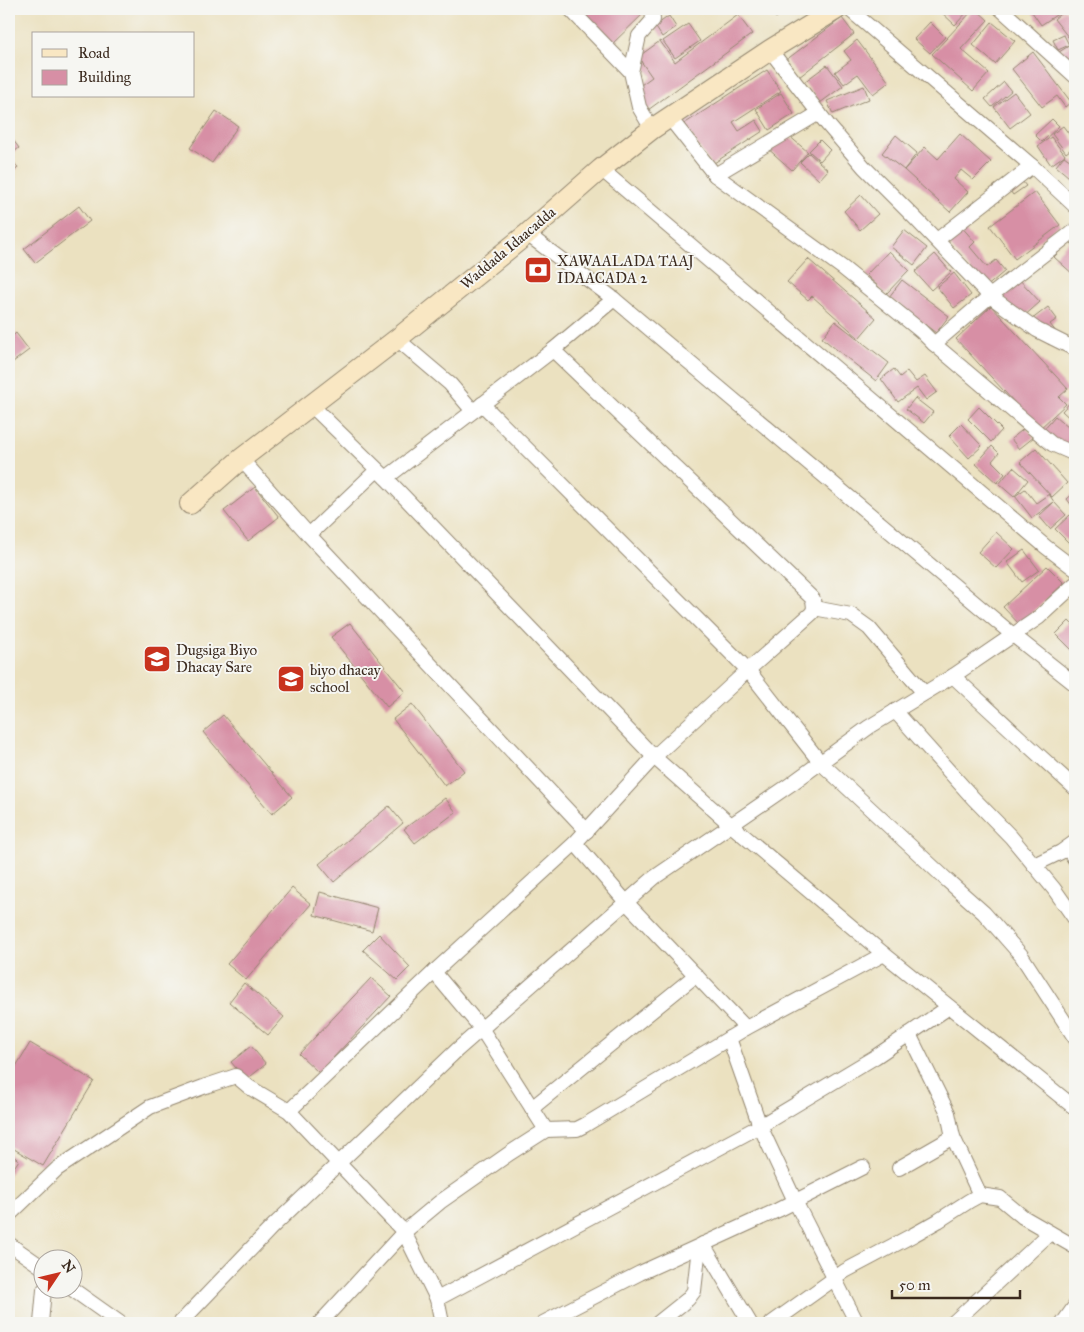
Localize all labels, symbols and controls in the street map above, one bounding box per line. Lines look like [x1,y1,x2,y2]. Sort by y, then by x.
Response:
legend [32,32,195,98]
text: Road [78,44,110,62]
text: Building [78,68,132,86]
street label: Waddada Idaacadda [457,203,560,293]
place label: XAWAALADA TAAJ IDAACADA 2 [557,252,694,287]
bank icon: XAWAALADA TAAJ IDAACADA 2 [523,255,553,285]
place label: Dugsiga Biyo Dhacay Sare [176,641,258,676]
school or university icon: Dugsiga Biyo Dhacay Sare [142,644,172,674]
place label: biyo dhacay school [310,661,382,696]
school or university icon: biyo dhacay school [276,664,306,694]
north arrow [32,1250,82,1300]
text: N [58,1257,79,1277]
scale bar [892,1267,1019,1299]
text: 50 m [899,1276,931,1294]

